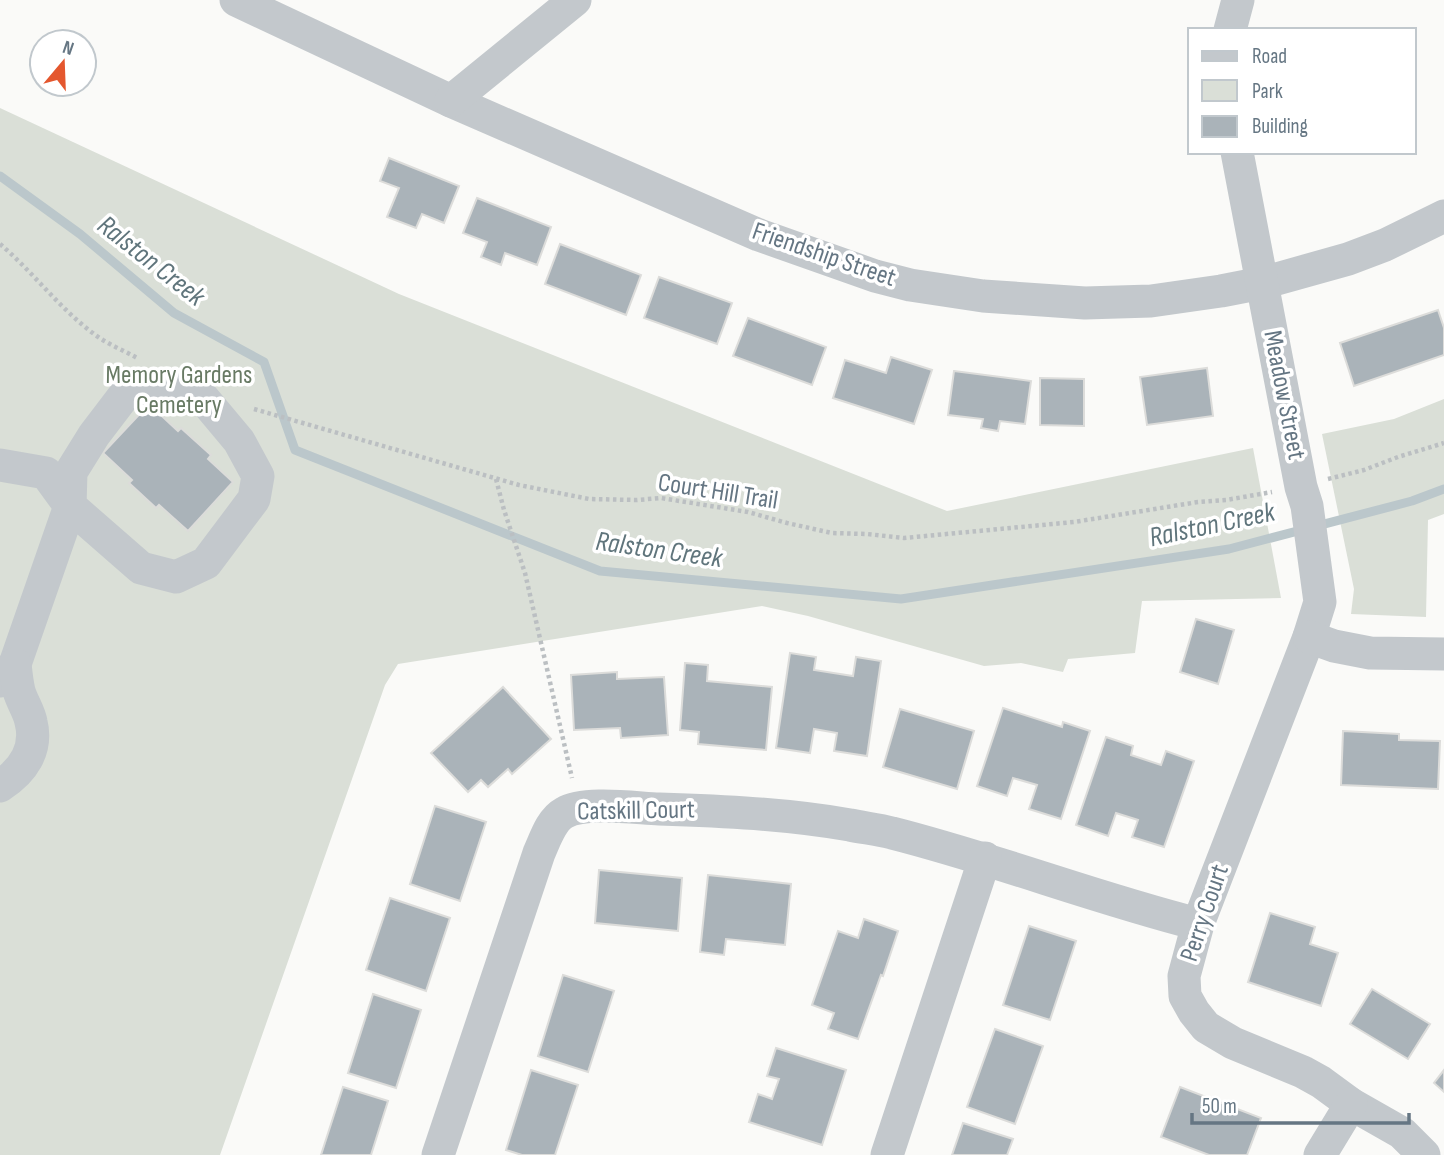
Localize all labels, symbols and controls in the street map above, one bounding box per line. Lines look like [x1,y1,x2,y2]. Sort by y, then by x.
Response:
north arrow [28,28,98,98]
legend [1188,28,1416,154]
text: N [60,36,77,61]
text: Road [1252,44,1287,69]
text: Park [1252,79,1283,104]
text: Building [1252,114,1308,139]
water label: Ralston Creek [91,209,213,314]
street label: Friendship Street [748,216,900,294]
street label: Meadow Street [1256,328,1312,462]
park label: Memory Gardens Cemetery [106,360,252,421]
street label: Court Hill Trail [656,467,780,517]
water label: Ralston Creek [1146,495,1279,554]
water label: Ralston Creek [594,525,726,575]
street label: Catskill Court [577,794,695,828]
street label: Perry Court [1174,860,1236,966]
scale bar [1192,1082,1409,1126]
text: 50 m [1202,1094,1237,1119]

